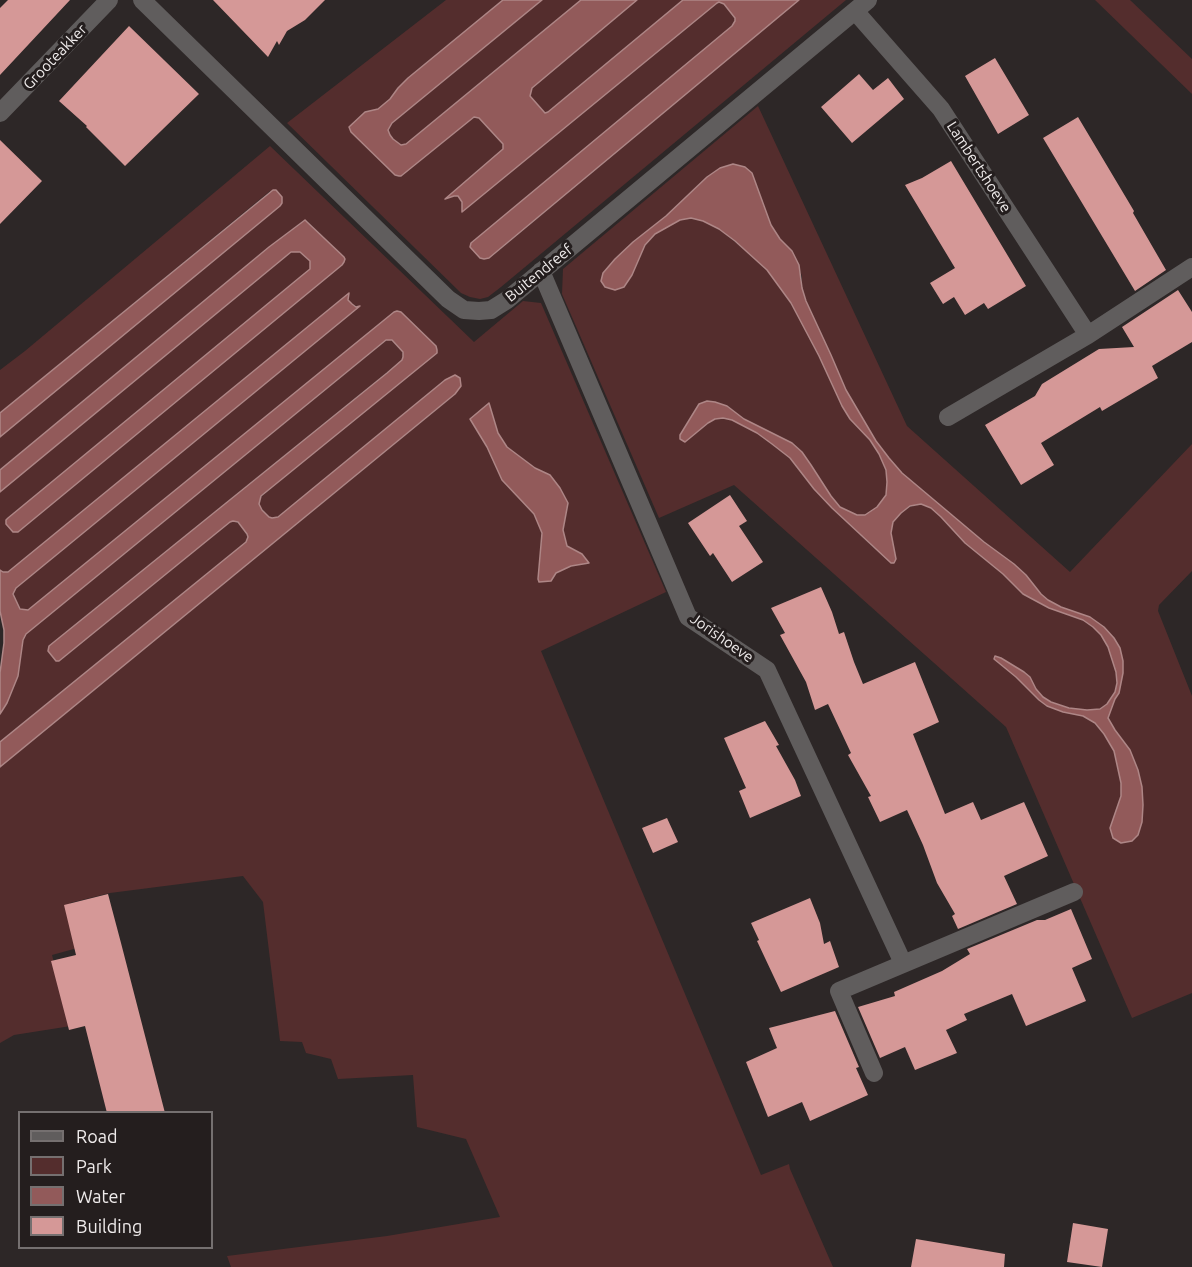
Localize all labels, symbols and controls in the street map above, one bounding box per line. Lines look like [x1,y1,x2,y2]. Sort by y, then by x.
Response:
street label: Grooteakker [19,21,91,93]
street label: Lambertshoeve [943,118,1015,216]
street label: Buitendreef [502,240,576,306]
street label: Jorishoeve [687,610,757,666]
legend [18,1111,213,1249]
text: Road [76,1126,118,1146]
text: Park [76,1156,112,1176]
text: Water [76,1186,125,1206]
text: Building [76,1216,142,1236]

